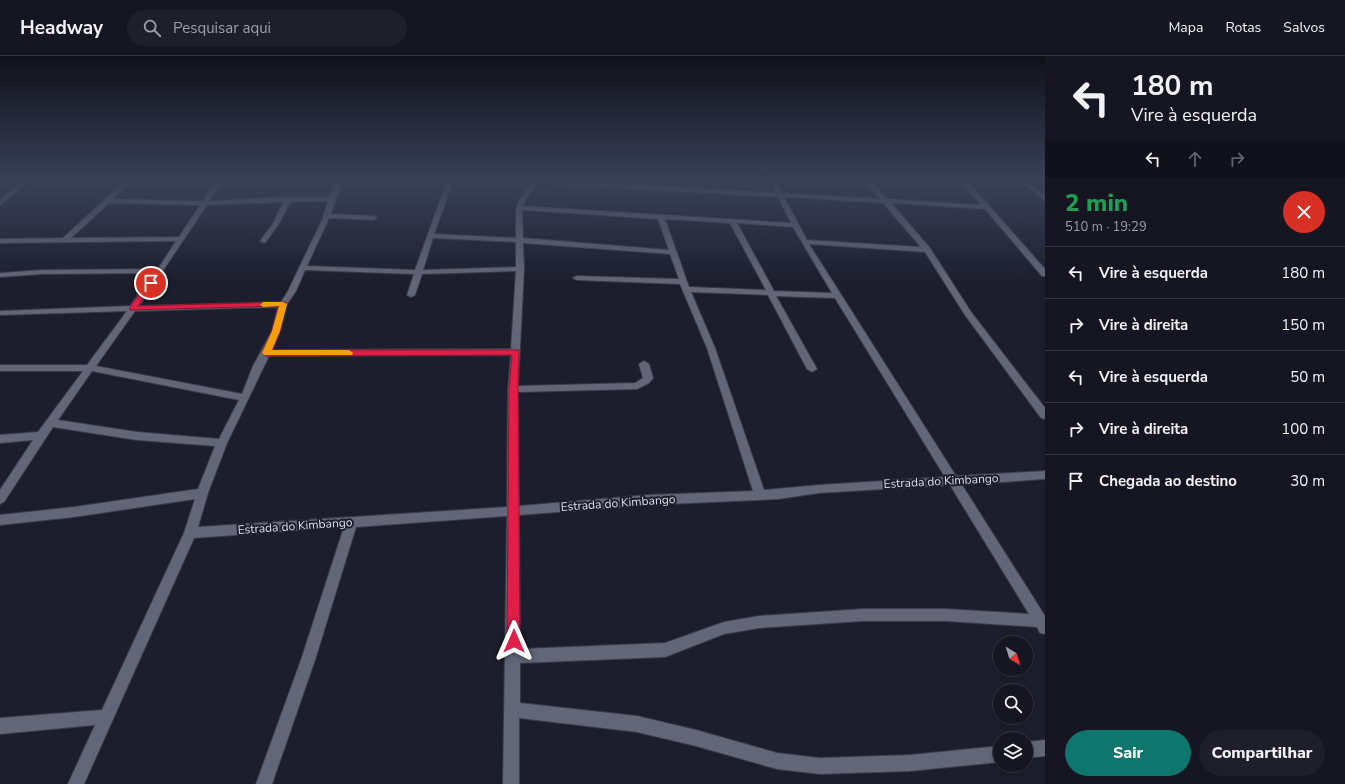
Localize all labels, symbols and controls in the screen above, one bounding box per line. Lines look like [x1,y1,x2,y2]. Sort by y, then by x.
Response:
search box [127,10,407,46]
text: Headway [20,15,103,41]
icon: search [141,17,163,39]
text: Pesquisar aqui [173,18,271,38]
text: Mapa [1168,18,1203,37]
text: Rotas [1225,18,1261,37]
text: Salvos [1283,18,1325,37]
text: 180 m [1131,67,1214,105]
icon: left [1065,72,1117,124]
text: Vire à esquerda [1131,103,1257,127]
icon: left [1142,148,1164,170]
icon: ahead [1184,148,1206,170]
icon: right [1226,148,1248,170]
text: 2 min [1065,187,1128,219]
button: close [1283,191,1325,233]
text: 510 m · 19:29 [1065,218,1147,236]
icon: left [1065,262,1087,284]
text: Vire à esquerda [1099,263,1208,283]
text: 180 m [1281,263,1325,283]
pin [134,266,168,300]
icon: arrive [140,272,162,294]
icon: right [1065,314,1087,336]
text: Vire à direita [1099,315,1188,335]
text: 150 m [1281,315,1325,335]
icon: left [1065,366,1087,388]
text: Vire à esquerda [1099,367,1208,387]
text: 50 m [1290,367,1325,387]
icon: right [1065,418,1087,440]
text: Vire à direita [1099,419,1188,439]
text: 100 m [1281,419,1325,439]
street label: Estrada do Kimbango [883,470,999,492]
icon: arrive [1065,470,1087,492]
text: Chegada ao destino [1099,471,1237,491]
text: 30 m [1290,471,1325,491]
street label: Estrada do Kimbango [560,491,676,515]
street label: Estrada do Kimbango [237,514,353,538]
position arrow [493,620,535,662]
north arrow [993,636,1033,676]
map controls [993,636,1033,772]
button: search [993,684,1033,724]
button: Sair [1065,730,1191,776]
button: Compartilhar [1199,730,1325,776]
button: layers [993,732,1033,772]

